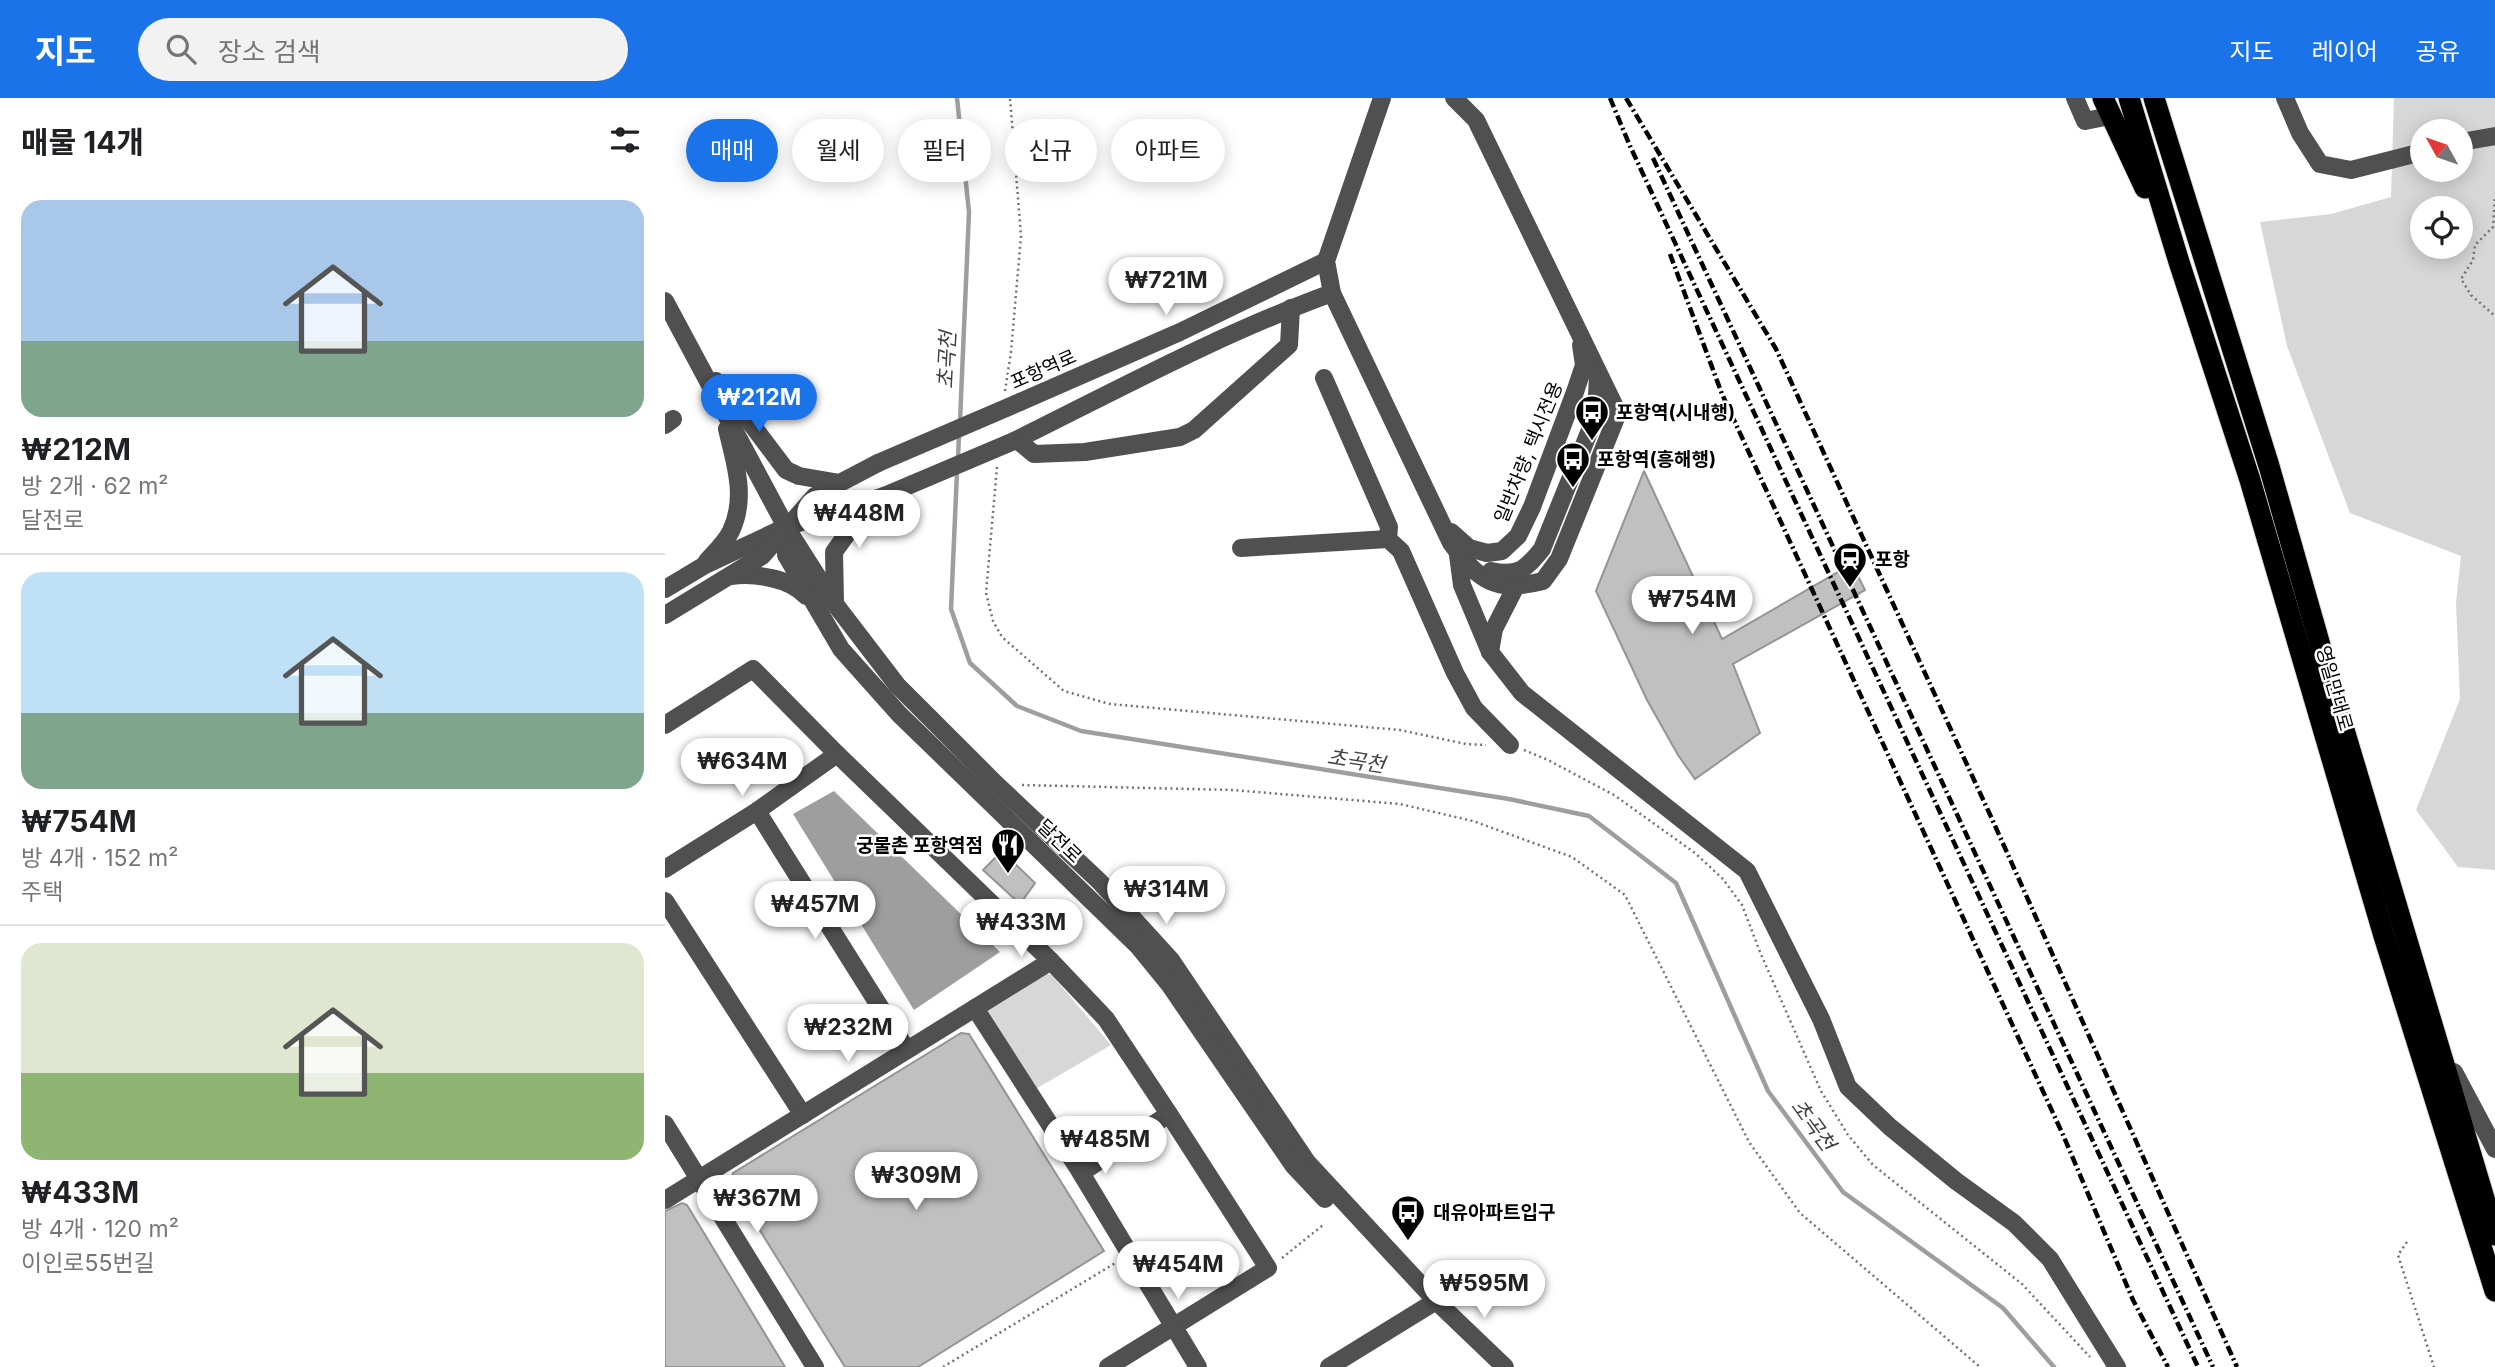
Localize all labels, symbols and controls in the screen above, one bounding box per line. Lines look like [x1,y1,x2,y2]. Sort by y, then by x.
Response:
search box [138,18,628,81]
icon: search [162,30,200,68]
text: 지도 [35,31,96,71]
text: 장소 검색 [218,36,321,67]
text: 지도 [2229,37,2274,66]
text: 레이어 [2312,37,2378,66]
text: 공유 [2416,37,2460,66]
chip: 매매 [686,119,778,182]
chip: 월세 [792,119,884,182]
chip: 필터 [898,119,991,182]
chip: 신규 [1005,119,1097,182]
chip: 아파트 [1111,119,1225,182]
north arrow [2410,119,2473,182]
map controls [2410,119,2473,259]
icon: filters [606,121,644,159]
text: 매물 14개 [21,124,144,160]
button: locate [2410,196,2473,259]
icon: home [270,246,396,372]
pin: ₩721M [1117,258,1215,317]
text: ₩721M [1124,266,1208,294]
water label: 초곡천 [933,328,961,390]
street label: 포항역로 [1007,345,1080,394]
pin: ₩212M [710,374,808,434]
street label: 일반차량, 택시전용 [1490,378,1567,526]
text: ₩212M [717,383,801,411]
bus stop icon: 포항역(시내행) [1573,393,1611,442]
place label: 포항역(시내행) [1616,401,1735,424]
text: ₩212M [21,431,131,467]
bus stop icon: 포항역(흥해행) [1554,440,1592,489]
place label: 포항역(흥해행) [1597,448,1716,471]
text: 방 2개 · 62 m² [21,472,168,500]
pin: ₩448M [810,490,908,550]
text: ₩448M [813,499,905,527]
text: 달전로 [21,506,84,534]
station icon: 포항 [1831,540,1869,589]
place label: 포항 [1875,548,1910,571]
pin: ₩754M [1643,576,1741,636]
text: ₩754M [1648,585,1736,613]
icon: home [270,618,396,744]
street label: 영일만대로 [2311,643,2358,733]
pin: ₩634M [693,738,791,798]
water label: 초곡천 [1325,744,1389,778]
text: ₩634M [697,747,787,775]
text: ₩754M [21,803,137,839]
street label: 달전로 [1033,815,1087,868]
restaurant icon: 궁물촌 포항역점 [989,826,1027,875]
place label: 궁물촌 포항역점 [856,834,983,857]
text: 방 4개 · 152 m² [21,844,178,872]
pin: ₩314M [1117,866,1215,926]
text: ₩314M [1123,875,1209,903]
text: 주택 [21,878,63,906]
pin: ₩457M [766,882,864,941]
text: ₩457M [771,890,859,918]
pin: ₩433M [972,900,1070,959]
text: ₩433M [976,908,1066,936]
icon: home [270,989,396,1115]
pin: ₩232M [799,1004,897,1064]
text: ₩232M [803,1013,893,1041]
water label: 초곡천 [1786,1094,1842,1158]
pin: ₩485M [1056,1116,1154,1176]
text: ₩485M [1060,1125,1150,1153]
pin: ₩309M [867,1152,965,1212]
text: ₩309M [871,1161,961,1189]
text: ₩433M [21,1174,139,1210]
pin: ₩367M [708,1176,806,1235]
text: ₩367M [713,1184,801,1212]
bus stop icon: 대유아파트입구 [1389,1193,1427,1242]
place label: 대유아파트입구 [1433,1201,1555,1224]
text: 방 4개 · 120 m² [21,1215,179,1243]
pin: ₩454M [1129,1242,1227,1301]
text: 이인로55번길 [21,1249,155,1277]
text: ₩454M [1132,1250,1224,1278]
pin: ₩595M [1435,1260,1533,1320]
text: ₩595M [1439,1269,1529,1297]

